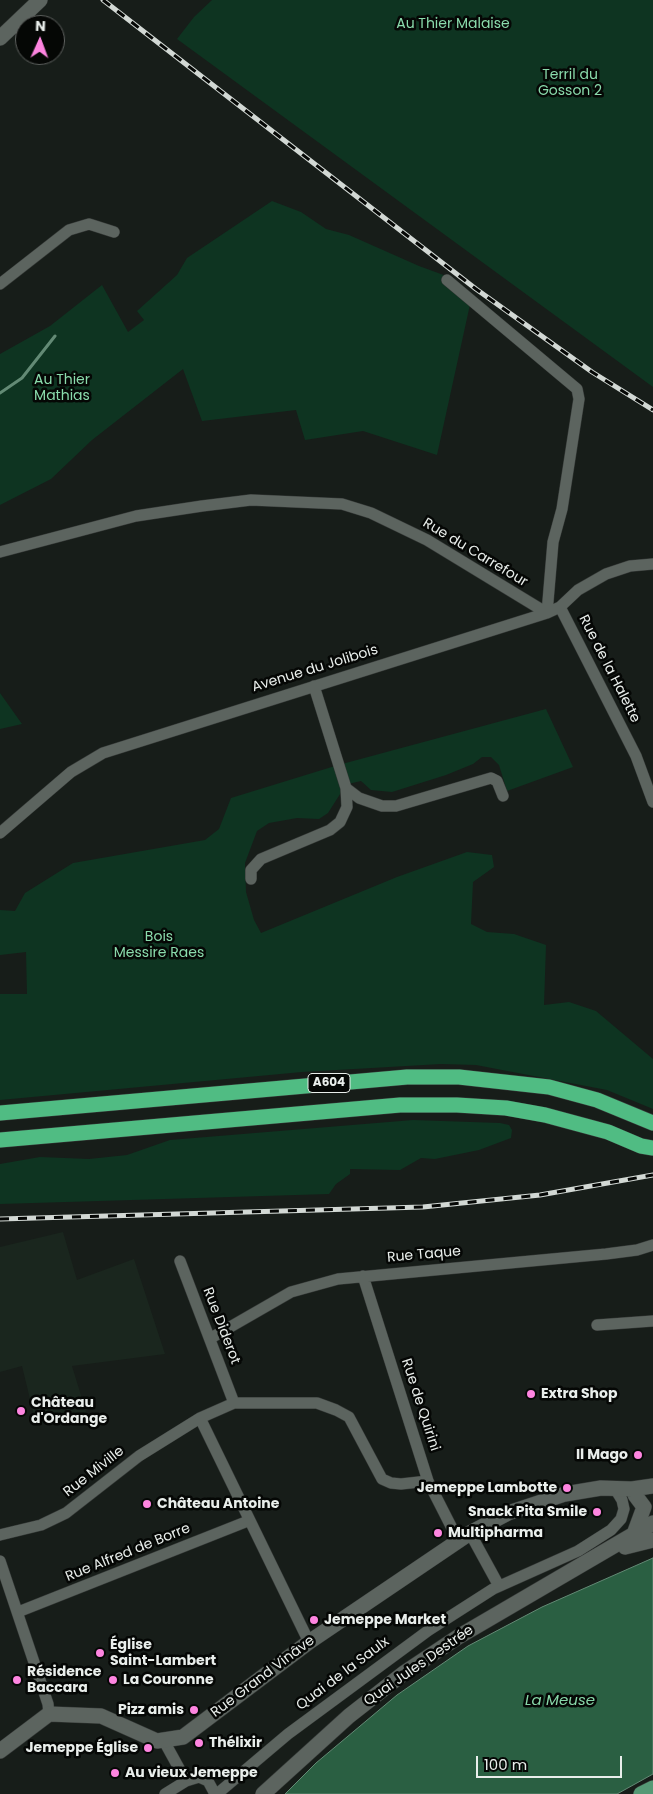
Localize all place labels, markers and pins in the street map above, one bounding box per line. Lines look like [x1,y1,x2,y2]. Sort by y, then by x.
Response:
place label: Extra Shop [541,1386,617,1402]
marker: Extra Shop [525,1388,537,1400]
place label: Château d'Ordange [31,1395,107,1428]
marker: Château d'Ordange [15,1405,27,1417]
place label: Il Mago [576,1447,628,1463]
marker: Il Mago [632,1449,644,1461]
place label: Jemeppe Lambotte [417,1480,557,1496]
marker: Jemeppe Lambotte [561,1482,573,1494]
place label: Château Antoine [157,1496,279,1512]
marker: Château Antoine [141,1498,153,1510]
place label: Snack Pita Smile [468,1504,587,1520]
marker: Snack Pita Smile [591,1506,603,1518]
place label: Multipharma [448,1525,543,1541]
marker: Multipharma [432,1527,444,1539]
place label: Jemeppe Market [324,1612,446,1628]
marker: Jemeppe Market [308,1614,320,1626]
place label: Église Saint-Lambert [110,1637,216,1670]
marker: Église Saint-Lambert [94,1647,106,1659]
place label: Résidence Baccara [27,1664,101,1696]
place label: La Couronne [123,1672,214,1688]
marker: Résidence Baccara [11,1674,23,1686]
marker: La Couronne [107,1674,119,1686]
place label: Pizz amis [118,1702,184,1718]
marker: Pizz amis [188,1704,200,1716]
place label: Thélixir [209,1735,262,1751]
marker: Thélixir [193,1737,205,1749]
place label: Jemeppe Église [25,1740,138,1756]
marker: Jemeppe Église [142,1742,154,1754]
place label: Au vieux Jemeppe [125,1765,258,1781]
marker: Au vieux Jemeppe [109,1767,121,1779]

